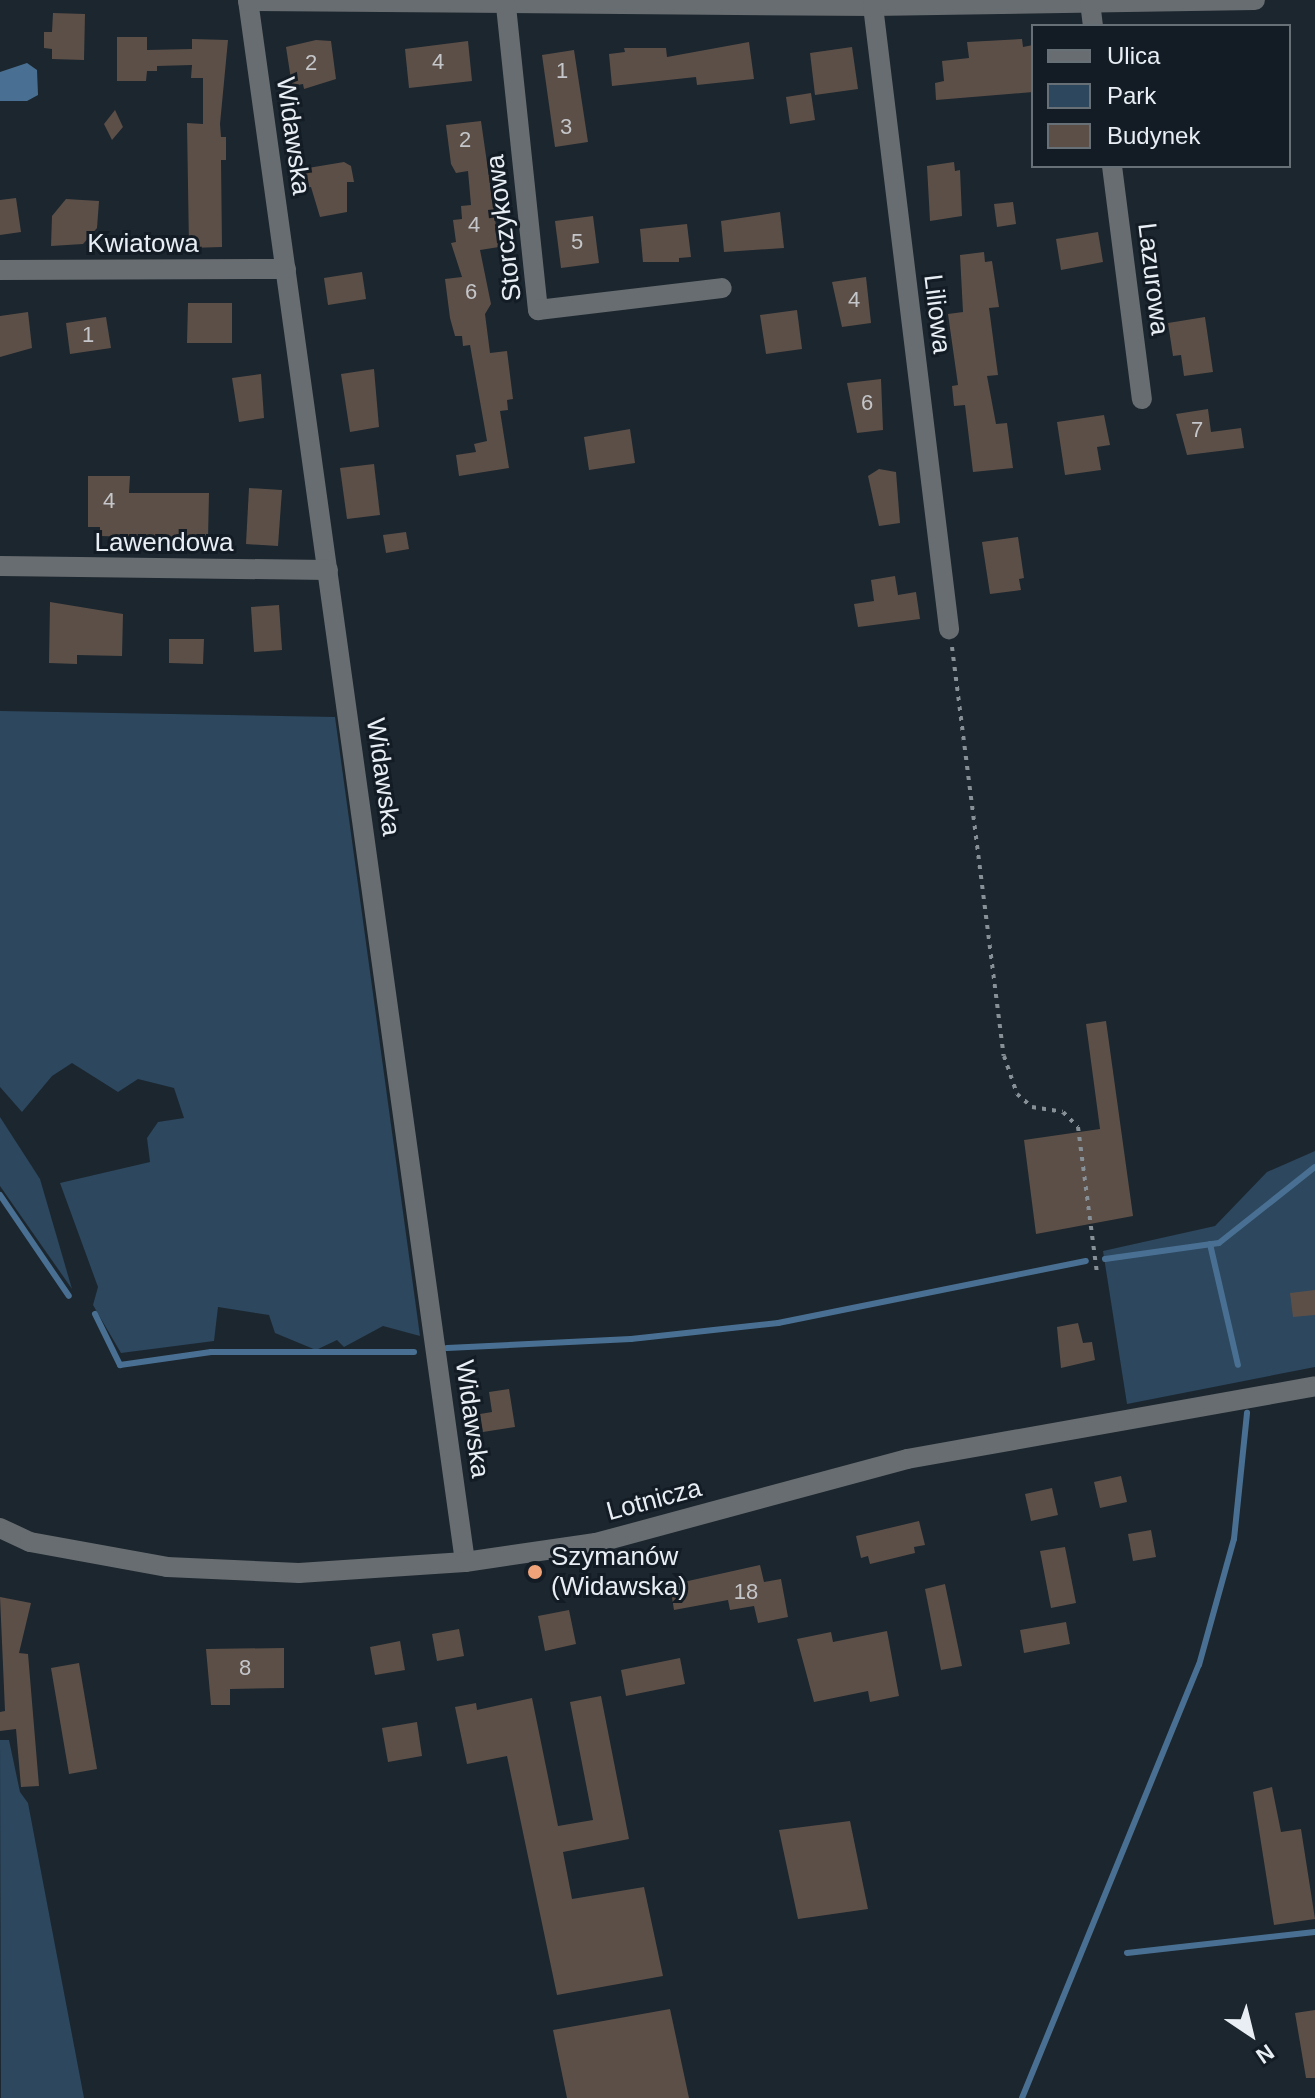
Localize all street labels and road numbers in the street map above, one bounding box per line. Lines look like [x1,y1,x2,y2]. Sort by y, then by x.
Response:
street label: Widawska [269,75,317,197]
street label: Storczykowa [480,153,528,303]
street label: Lazurowa [1131,221,1175,337]
street label: Kwiatowa [87,228,199,260]
street label: Liliowa [917,273,957,355]
street label: Lawendowa [95,527,233,559]
street label: Widawska [359,716,407,838]
street label: Widawska [448,1358,496,1480]
street label: Lotnicza [603,1472,705,1528]

